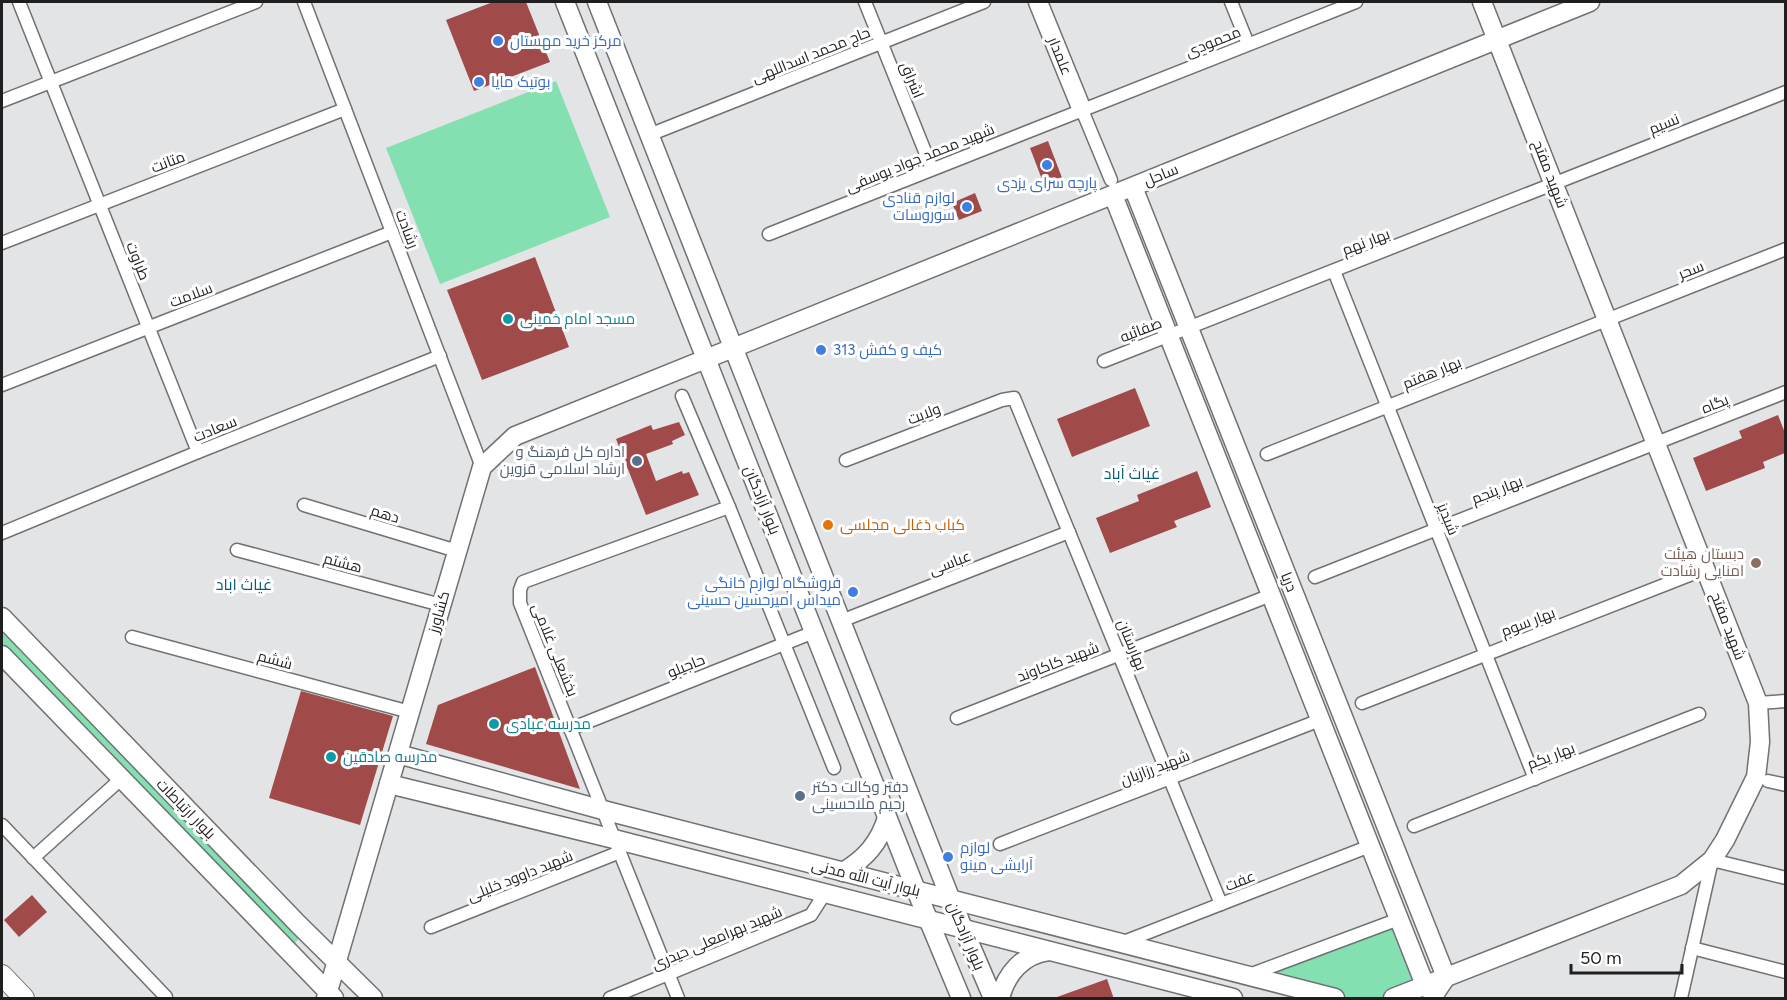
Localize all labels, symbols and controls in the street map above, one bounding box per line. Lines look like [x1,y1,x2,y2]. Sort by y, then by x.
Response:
street label: حاج محمد اسداللهی [749,23,874,89]
street label: محمودی [1183,23,1244,62]
place label: مرکز خرید مهستان [510,32,622,51]
street label: علمدار [1044,33,1076,78]
marker: مرکز خرید مهستان [491,34,505,48]
street label: اشراق [896,59,927,101]
place label: بوتیک مایا [491,73,551,91]
marker: بوتیک مایا [472,75,486,89]
street label: نسیم [1646,110,1682,139]
street label: شهید محمد جواد یوسفی [843,120,997,197]
street label: شهید مفتح [1527,137,1571,211]
street label: متانت [149,147,187,177]
marker: پارچه سرای یزدی [1040,158,1054,172]
street label: ساحل [1141,160,1181,191]
place label: پارچه سرای یزدی [997,174,1097,193]
place label: لوازم قنادی سوروسات [883,189,955,224]
marker: لوازم قنادی سوروسات [960,200,974,214]
street label: رشادت [391,207,423,251]
street label: بهار نهم [1340,225,1393,260]
street label: طراوت [122,239,154,283]
street label: سحر [1675,257,1706,284]
street label: سلامت [167,279,215,311]
place label: مسجد امام خمینی [520,310,635,329]
marker: مسجد امام خمینی [501,312,515,326]
street label: صفائیه [1118,314,1164,346]
place label: کیف و کفش 313 [833,341,942,360]
marker: کیف و کفش 313 [814,343,828,357]
street label: بهار هفتم [1400,353,1464,394]
street label: پگاه [1699,390,1732,418]
street label: ولایت [905,399,943,429]
street label: سعادت [191,412,239,446]
place label: اداره کل فرهنگ و ارشاد اسلامی قزوین [500,443,625,479]
marker: اداره کل فرهنگ و ارشاد اسلامی قزوین [630,454,644,468]
street label: بلوار آزادگان [739,463,784,537]
district label: غیاث آباد [1104,464,1160,483]
street label: بهار پنجم [1469,472,1525,509]
street label: شبدیز [1433,499,1463,538]
street label: دهم [368,501,402,528]
place label: کباب ذغالی مجلسی [840,516,965,535]
marker: کباب ذغالی مجلسی [821,518,835,532]
place label: دبستان هیئت امنایی رشادت [1661,545,1744,581]
street label: عباسی [927,547,974,580]
street label: هشتم [322,549,364,578]
marker: دبستان هیئت امنایی رشادت [1749,556,1763,570]
street label: دریا [1277,570,1301,594]
place label: فروشگاه لوازم خانگی میداس امیرحسین حسینی [687,574,841,610]
district label: غیاث اباد [216,575,272,594]
marker: فروشگاه لوازم خانگی میداس امیرحسین حسینی [846,585,860,599]
street label: کشاورز [424,589,454,636]
street label: شهید مفتح [1705,589,1749,663]
street label: بخشعلی غلامی [527,601,582,700]
street label: بهار سوم [1498,603,1558,641]
street label: بهارستان [1113,617,1150,674]
street label: شهید کاکاوند [1015,638,1102,687]
street label: ششم [255,647,294,674]
street label: حاجیلو [665,650,707,682]
place label: مدرسه عبادی [506,715,591,734]
marker: مدرسه عبادی [487,717,501,731]
street label: بهار یکم [1525,739,1578,774]
street label: شهید رزازیان [1118,747,1193,790]
place label: مدرسه صادقین [343,748,437,767]
marker: مدرسه صادقین [324,750,338,764]
street label: بلوار ارتباطات [153,775,219,843]
place label: دفتر وکالت دکتر رحیم ملاحسینی [811,778,909,814]
marker: دفتر وکالت دکتر رحیم ملاحسینی [793,789,807,803]
place label: لوازم آرایشی مینو [960,839,1033,875]
street label: شهید داوود خلیلی [465,847,576,906]
marker: لوازم آرایشی مینو [941,850,955,864]
street label: بلوار آیت الله مدنی [810,855,922,901]
street label: عفت [1222,867,1258,895]
street label: بلوار آزادگان [943,899,989,973]
street label: شهید بهرامعلی حیدری [649,902,785,975]
scale bar [1571,937,1682,975]
text: 50 m [1580,947,1622,969]

